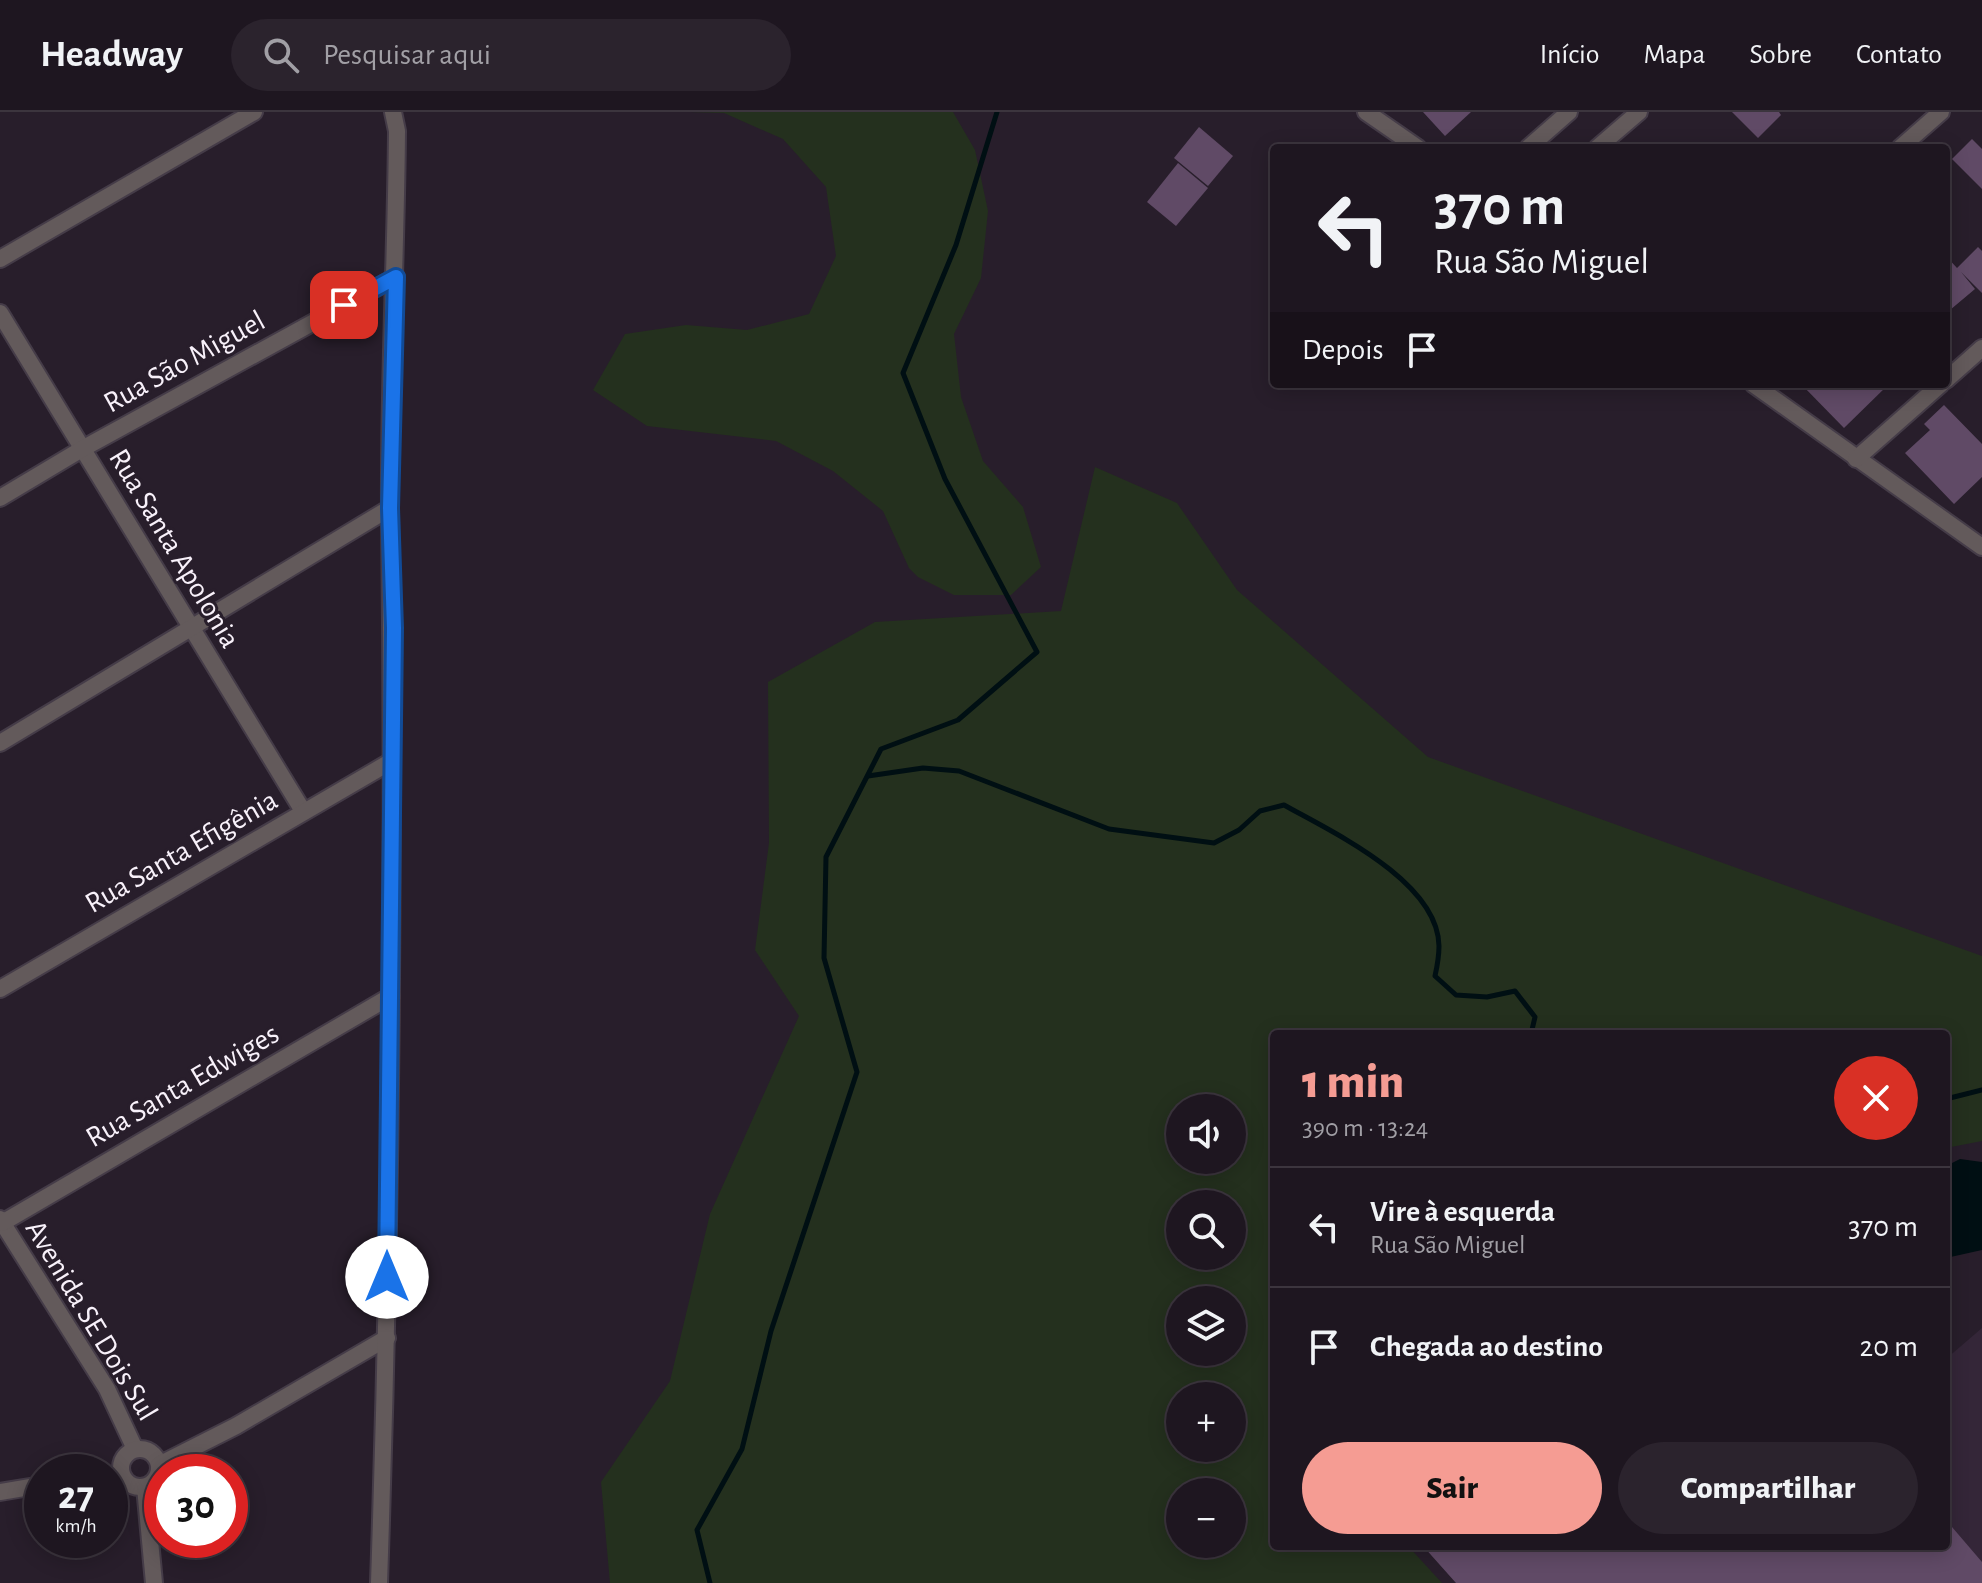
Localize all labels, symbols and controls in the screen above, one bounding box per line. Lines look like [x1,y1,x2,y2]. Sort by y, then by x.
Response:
search box [231,19,791,91]
icon: search [259,33,303,77]
text: Headway [40,36,183,74]
text: Pesquisar aqui [323,40,491,70]
text: Início [1540,41,1600,69]
text: Mapa [1644,41,1705,69]
text: Sobre [1749,41,1812,69]
text: Contato [1856,41,1942,69]
icon: left [1302,176,1406,280]
text: 370 m [1434,179,1565,235]
text: Rua São Miguel [1434,244,1649,280]
pin [310,271,378,339]
icon: arrive [322,283,366,327]
street label: Rua São Miguel [99,305,270,418]
icon: arrive [1400,328,1444,372]
text: Depois [1302,335,1384,365]
street label: Rua Santa Apolonia [103,444,245,653]
street label: Rua Santa Efigênia [80,785,283,919]
street label: Rua Santa Edwiges [81,1019,284,1153]
button: close [1834,1056,1918,1140]
text: 1 min [1302,1059,1404,1107]
map controls [1166,1094,1246,1558]
button: sound [1166,1094,1246,1174]
text: 390 m · 13:24 [1302,1115,1428,1141]
button: search [1166,1190,1246,1270]
text: Vire à esquerda [1370,1197,1555,1227]
icon: left [1302,1205,1346,1249]
text: 370 m [1848,1212,1918,1242]
street label: Avenida SE Dois Sul [20,1215,163,1426]
text: Rua São Miguel [1370,1232,1525,1258]
position arrow [345,1235,429,1319]
button: layers [1166,1286,1246,1366]
icon: arrive [1302,1325,1346,1369]
text: Chegada ao destino [1370,1332,1603,1362]
text: 20 m [1860,1332,1918,1362]
button: + [1166,1382,1246,1462]
button: Sair [1302,1442,1602,1534]
button: Compartilhar [1618,1442,1918,1534]
speed limit sign: 30 [144,1454,248,1558]
text: 27 [58,1476,94,1516]
button: − [1166,1478,1246,1558]
text: km/h [55,1516,97,1536]

